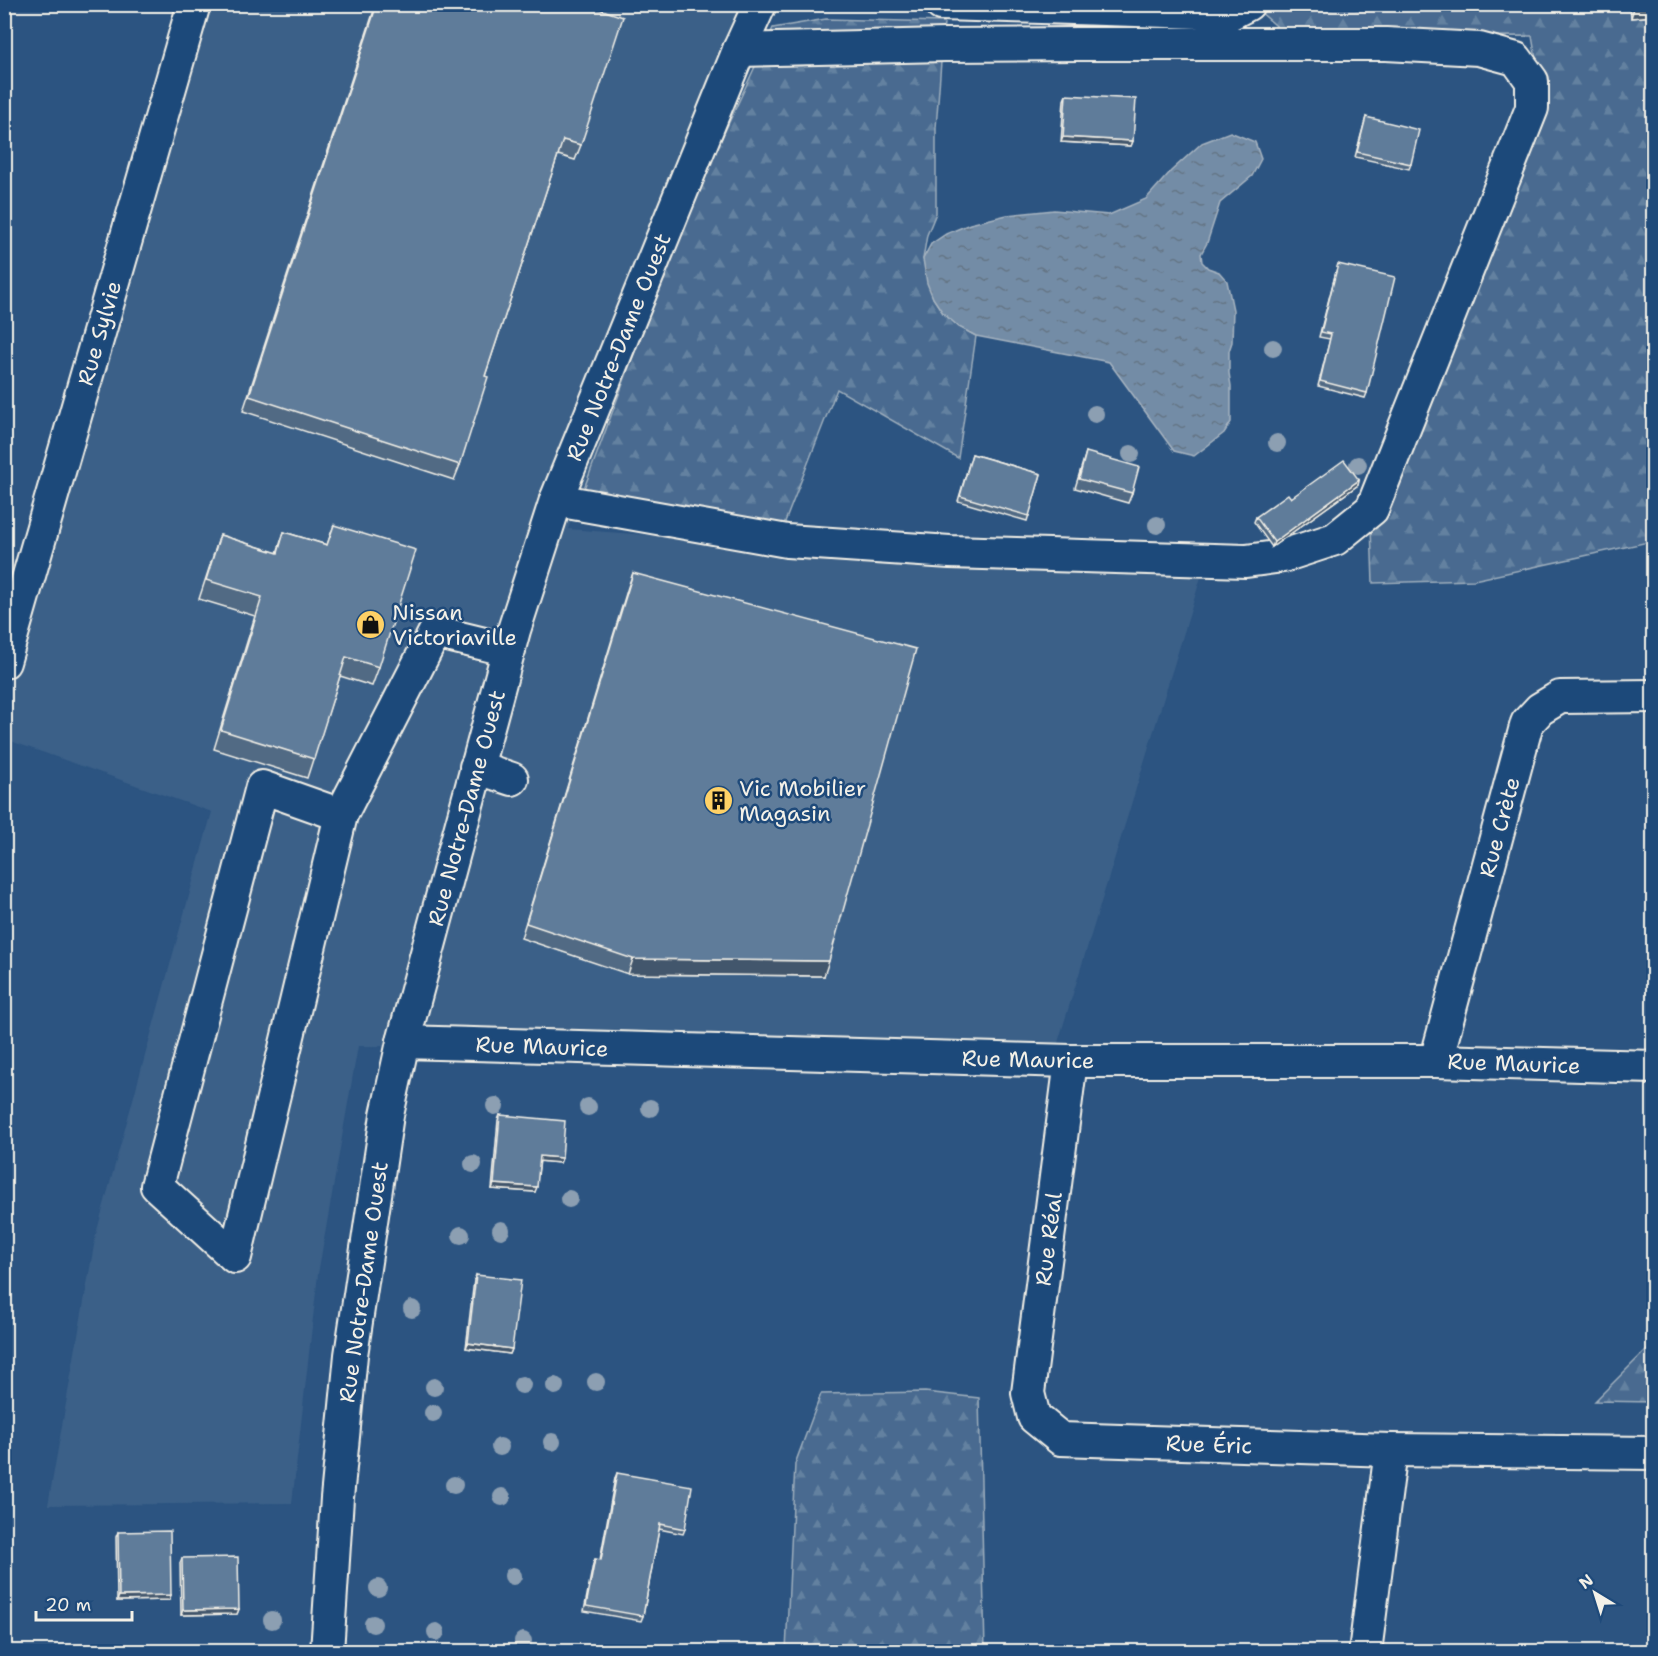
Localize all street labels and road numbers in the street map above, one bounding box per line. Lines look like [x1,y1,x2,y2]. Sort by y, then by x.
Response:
street label: Rue Notre-Dame Ouest [559,229,677,465]
street label: Rue Sylvie [71,277,128,389]
street label: Rue Notre-Dame Ouest [421,687,512,929]
street label: Rue Crète [1472,774,1527,881]
street label: Rue Maurice [475,1030,609,1063]
street label: Rue Maurice [961,1044,1095,1075]
street label: Rue Maurice [1447,1047,1581,1080]
street label: Rue Notre-Dame Ouest [332,1160,395,1405]
street label: Rue Réal [1028,1190,1069,1288]
street label: Rue Éric [1165,1428,1253,1461]

